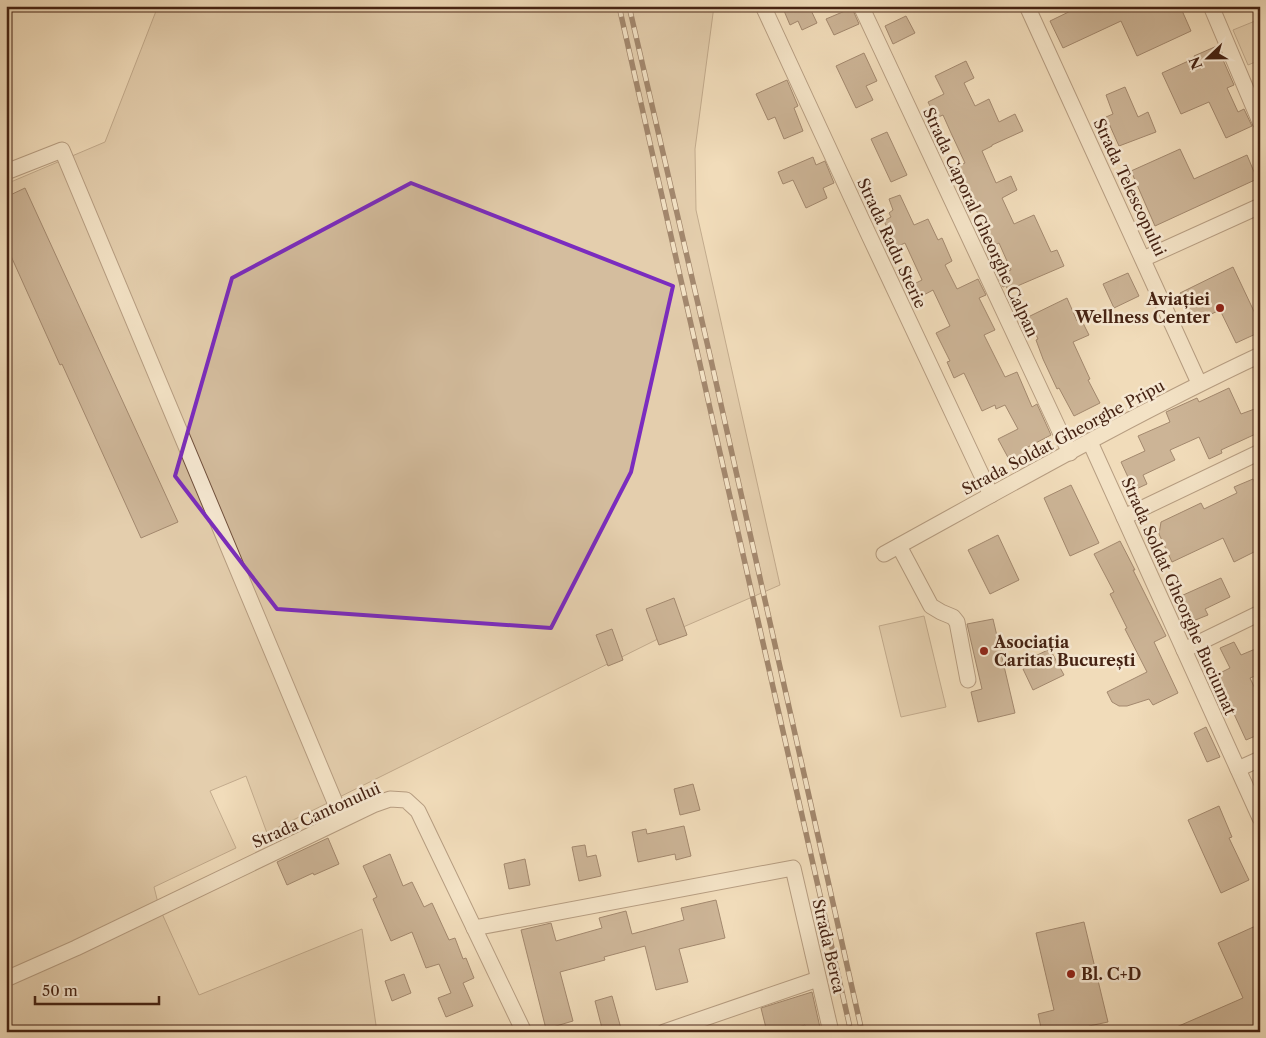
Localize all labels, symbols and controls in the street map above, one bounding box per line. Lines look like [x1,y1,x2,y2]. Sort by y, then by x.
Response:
north arrow [1184,32,1234,82]
text: N [1185,54,1207,72]
street label: Strada Caporal Gheorghe Calpan [919,104,1043,340]
street label: Strada Telescopului [1089,115,1171,259]
street label: Strada Radu Sterie [853,175,931,311]
place label: Aviației Wellness Center [1074,289,1210,327]
marker: Aviației Wellness Center [1214,302,1226,314]
street label: Strada Soldat Gheorghe Pripu [958,375,1168,499]
street label: Strada Soldat Gheorghe Buciumat [1117,474,1241,718]
place label: Asociația Caritas București [993,632,1136,670]
marker: Asociația Caritas București [978,645,990,657]
street label: Strada Cantonului [249,778,383,852]
street label: Strada Berca [808,897,850,996]
place label: Bl. C+D [1081,964,1142,984]
marker: Bl. C+D [1065,968,1077,980]
scale bar [35,973,159,1005]
text: 50 m [42,981,78,1000]

